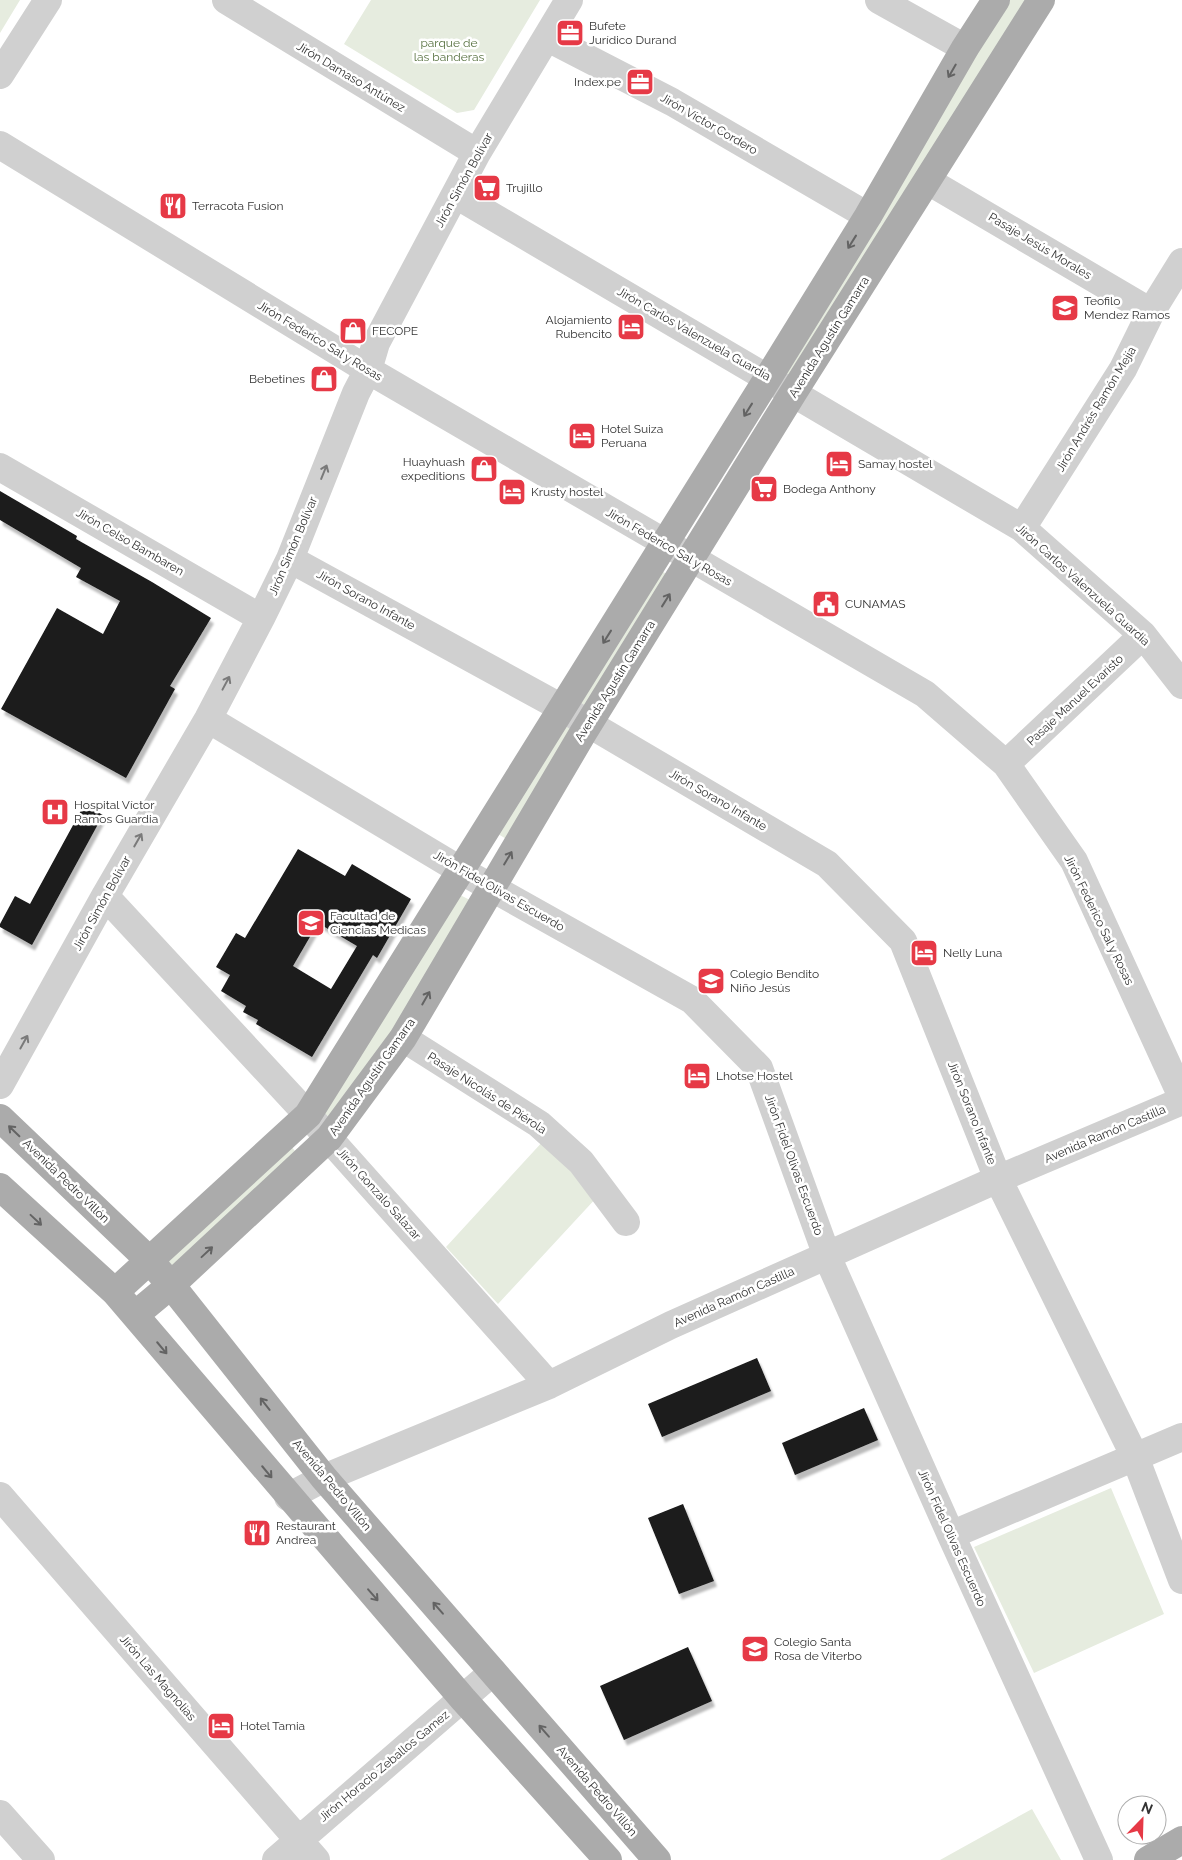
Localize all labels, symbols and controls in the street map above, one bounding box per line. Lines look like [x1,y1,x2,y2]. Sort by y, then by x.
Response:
office icon: Bufete Jurídico Durand [555,18,585,48]
place label: Bufete Jurídico Durand [589,19,676,47]
park label: parque de las banderas [414,36,485,64]
street label: Jirón Damaso Antúnez [294,39,408,115]
one-way arrow [946,64,956,78]
office icon: Index.pe [625,67,655,97]
place label: Index.pe [574,75,621,89]
street label: Jirón Víctor Cordero [658,91,760,157]
street label: Jirón Simón Bolívar [432,130,496,230]
supermarket icon: Trujillo [472,173,502,203]
place label: Trujillo [506,181,543,195]
restaurant icon: Terracota Fusion [158,191,188,221]
place label: Terracota Fusion [192,199,284,213]
street label: Pasaje Jesús Morales [986,210,1094,282]
one-way arrow [847,234,857,248]
street label: Avenida Agustín Gamarra [786,274,872,400]
street label: Jirón Carlos Valenzuela Guardia [615,284,773,384]
school or university icon: Teofilo Mendez Ramos [1050,293,1080,323]
place label: Teofilo Mendez Ramos [1084,294,1170,322]
street label: Jirón Federico Sal y Rosas [255,298,385,384]
hotel icon: Alojamiento Rubencito [616,312,646,342]
place label: Alojamiento Rubencito [546,313,612,341]
shop icon: FECOPE [338,316,368,346]
place label: FECOPE [372,324,418,338]
street label: Jirón Andrés Ramón Mejía [1053,344,1139,474]
shop icon: Bebetines [309,364,339,394]
place label: Bebetines [249,372,305,386]
one-way arrow [743,402,753,416]
hotel icon: Hotel Suiza Peruana [567,421,597,451]
place label: Hotel Suiza Peruana [601,422,663,450]
hotel icon: Samay hostel [824,449,854,479]
shop icon: Huayhuash expeditions [469,454,499,484]
place label: Huayhuash expeditions [401,455,465,483]
place label: Samay hostel [858,457,933,471]
one-way arrow [320,465,329,481]
supermarket icon: Bodega Anthony [749,474,779,504]
hotel icon: Krusty hostel [497,477,527,507]
place label: Bodega Anthony [783,482,876,496]
place label: Krusty hostel [531,485,604,499]
street label: Jirón Simón Bolívar [266,494,320,597]
street label: Jirón Federico Sal y Rosas [604,505,735,589]
street label: Jirón Celso Bambaren [74,506,186,578]
street label: Jirón Carlos Valenzuela Guardia [1013,521,1153,649]
street label: Jirón Sorano Infante [314,567,418,633]
public building icon: CUNAMAS [811,589,841,619]
one-way arrow [661,593,671,607]
place label: CUNAMAS [845,597,905,611]
street label: Avenida Agustín Gamarra [572,618,658,744]
one-way arrow [601,629,611,643]
street label: Pasaje Manuel Evaristo [1024,652,1126,748]
one-way arrow [222,676,232,691]
street label: Jirón Sorano Infante [667,766,769,834]
hospital icon: Hospital Víctor Ramos Guardia [40,797,70,827]
place label: Hospital Víctor Ramos Guardia [74,798,158,826]
one-way arrow [133,833,143,847]
street label: Jirón Fidel Olivas Escuerdo [431,848,567,934]
one-way arrow [504,851,514,865]
street label: Jirón Simón Bolívar [70,853,134,953]
street label: Jirón Federico Sal y Rosas [1061,853,1137,988]
school or university icon: Facultad de Ciencias Medicas [296,908,326,938]
place label: Facultad de Ciencias Medicas [330,909,426,937]
hotel icon: Nelly Luna [909,938,939,968]
place label: Nelly Luna [943,946,1002,960]
school or university icon: Colegio Bendito Niño Jesús [696,966,726,996]
place label: Colegio Bendito Niño Jesús [730,967,819,995]
one-way arrow [421,990,431,1005]
street label: Avenida Agustín Gamarra [326,1016,418,1138]
one-way arrow [19,1036,29,1050]
street label: Pasaje Nicolás de Piérola [425,1049,549,1137]
street label: Jirón Sorano Infante [945,1059,999,1167]
hotel icon: Lhotse Hostel [682,1061,712,1091]
place label: Lhotse Hostel [716,1069,794,1083]
street label: Jirón Fidel Olivas Escuerdo [762,1093,826,1237]
street label: Avenida Ramón Castilla [1042,1102,1168,1166]
one-way arrow [7,1125,20,1137]
street label: Avenida Pedro Villón [20,1136,112,1226]
street label: Jirón Gonzalo Salazar [334,1145,424,1243]
one-way arrow [29,1214,42,1226]
one-way arrow [200,1246,213,1258]
street label: Avenida Ramón Castilla [672,1264,796,1330]
one-way arrow [157,1341,168,1354]
one-way arrow [260,1397,271,1410]
street label: Avenida Pedro Villón [290,1437,374,1533]
one-way arrow [261,1465,272,1478]
street label: Jirón Fidel Olivas Escuerdo [915,1467,989,1609]
restaurant icon: Restaurant Andrea [242,1518,272,1548]
place label: Restaurant Andrea [276,1519,336,1547]
one-way arrow [367,1589,379,1602]
one-way arrow [432,1602,444,1615]
street label: Jirón Las Magnolias [117,1632,199,1724]
school or university icon: Colegio Santa Rosa de Viterbo [740,1634,770,1664]
place label: Colegio Santa Rosa de Viterbo [774,1635,862,1663]
street label: Jirón Horacio Zeballos Gamez [316,1707,452,1825]
hotel icon: Hotel Tamia [206,1711,236,1741]
place label: Hotel Tamia [240,1719,305,1733]
one-way arrow [539,1724,550,1737]
street label: Avenida Pedro Villón [554,1743,640,1839]
north arrow [1117,1795,1167,1845]
text: N [1139,1799,1155,1817]

